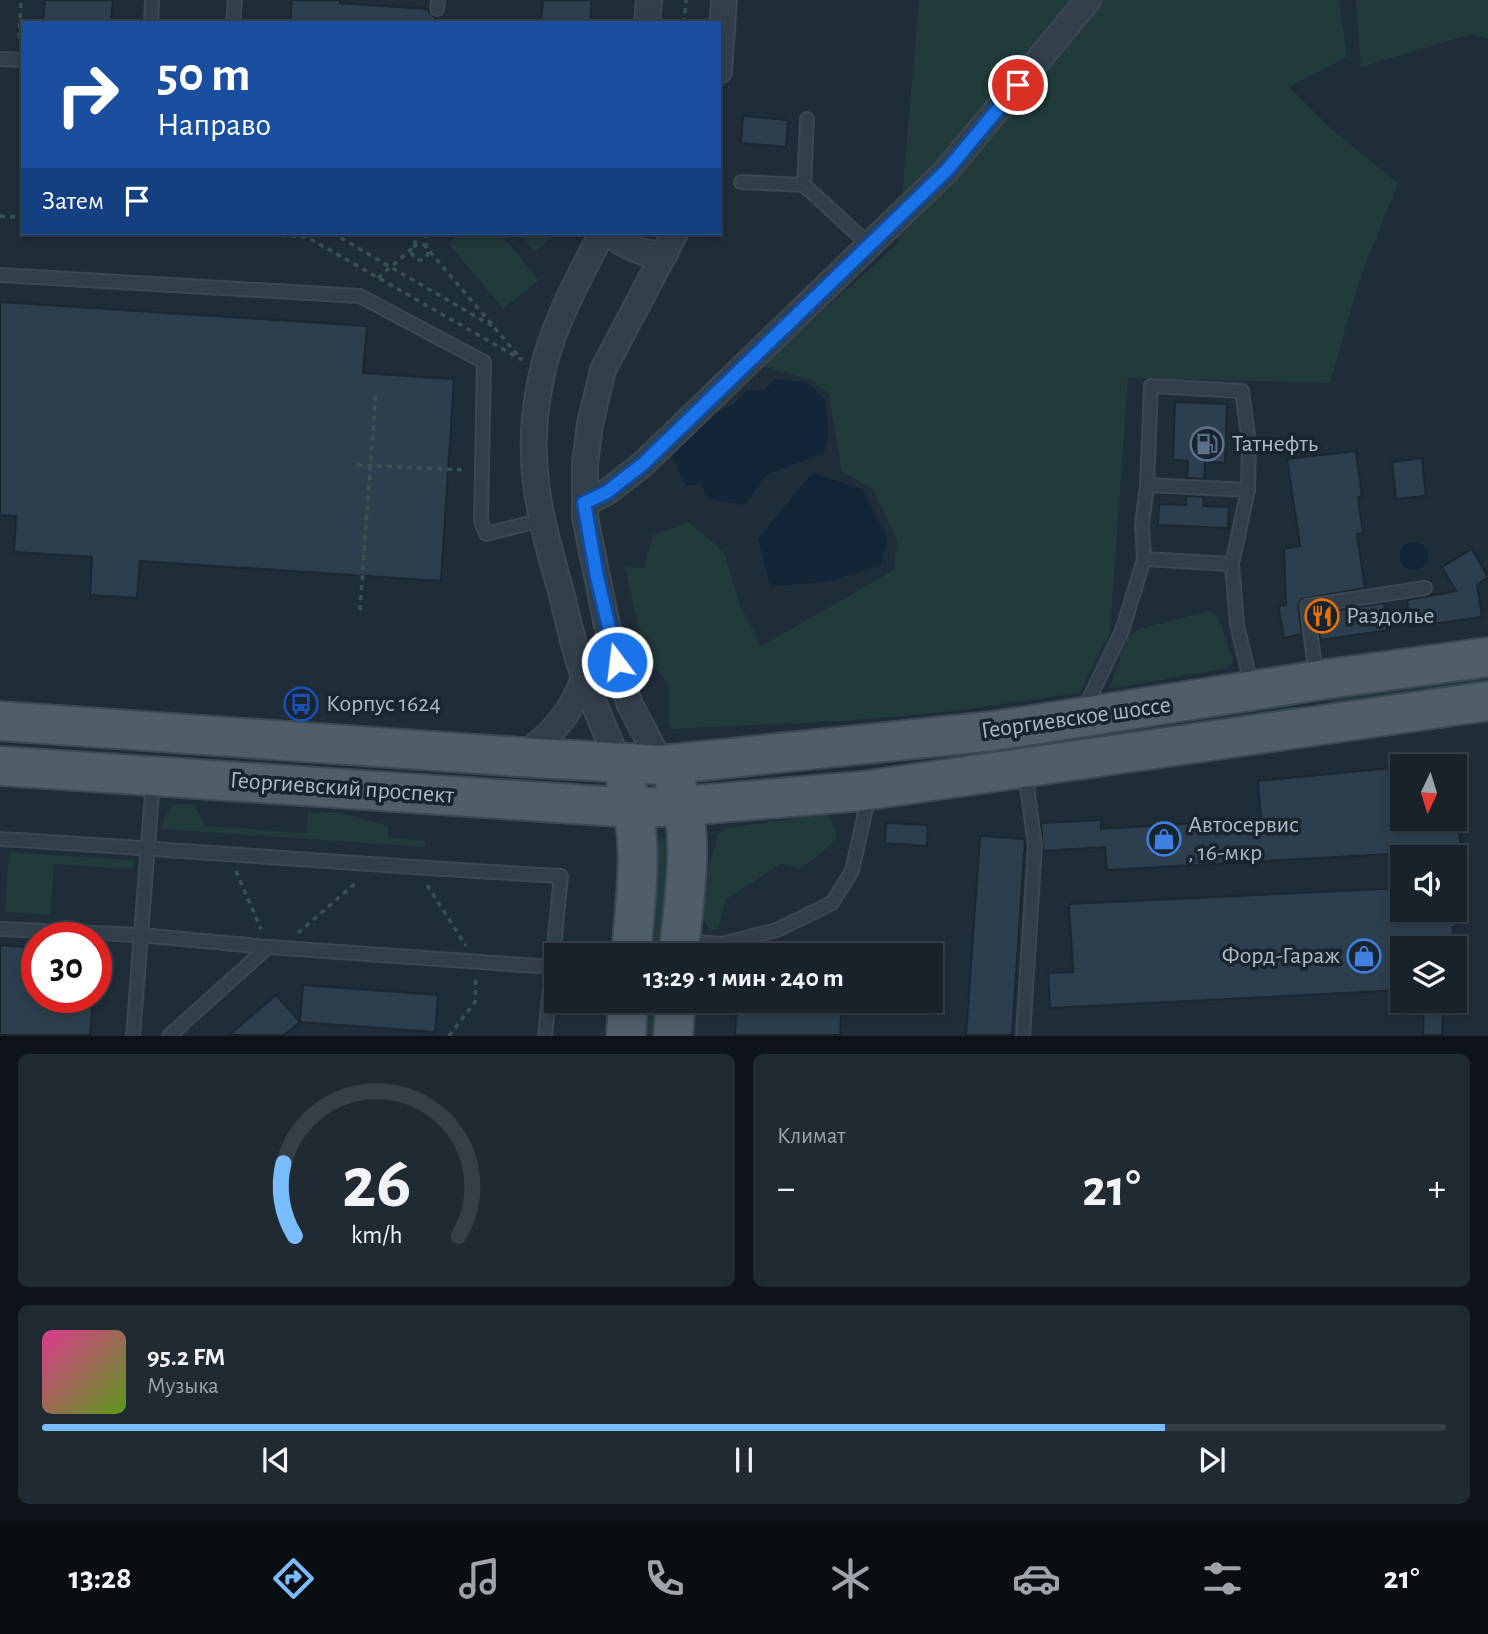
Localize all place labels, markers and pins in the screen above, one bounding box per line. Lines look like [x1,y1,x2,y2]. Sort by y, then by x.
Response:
pin [988,55,1048,115]
fuel station icon: Татнефть [1188,425,1226,463]
place label: Татнефть [1232,432,1318,456]
restaurant icon: Раздолье [1303,597,1341,635]
place label: Раздолье [1346,604,1434,628]
bus stop icon: Корпус 1624 [282,685,320,723]
place label: Корпус 1624 [326,692,441,716]
place label: Автосервис , 16-мкр [1188,813,1299,865]
shop icon: Автосервис , 16-мкр [1145,820,1183,858]
shop icon: Форд-Гараж [1345,937,1383,975]
place label: Форд-Гараж [1222,944,1340,968]

